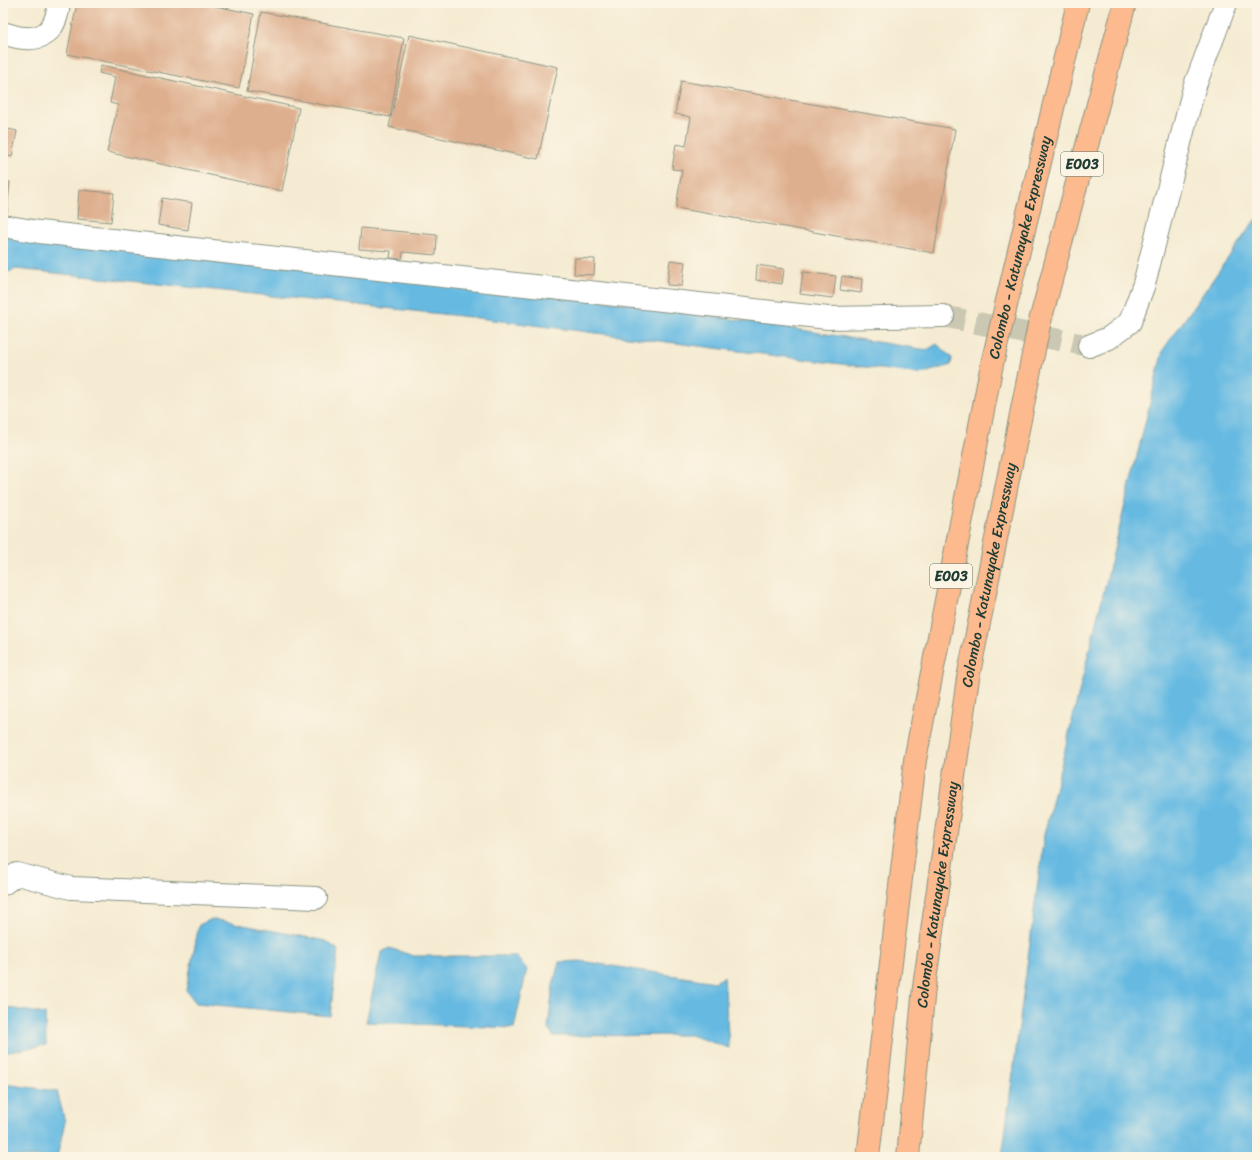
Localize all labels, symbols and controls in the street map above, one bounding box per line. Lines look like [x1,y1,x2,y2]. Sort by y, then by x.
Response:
street label: Colombo - Katunayake Expressway [981,133,1059,362]
road number: E003 [1061,152,1103,176]
street label: Colombo - Katunayake Expressway [954,460,1024,689]
road number: E003 [930,564,972,588]
street label: Colombo - Katunayake Expressway [909,780,966,1009]

